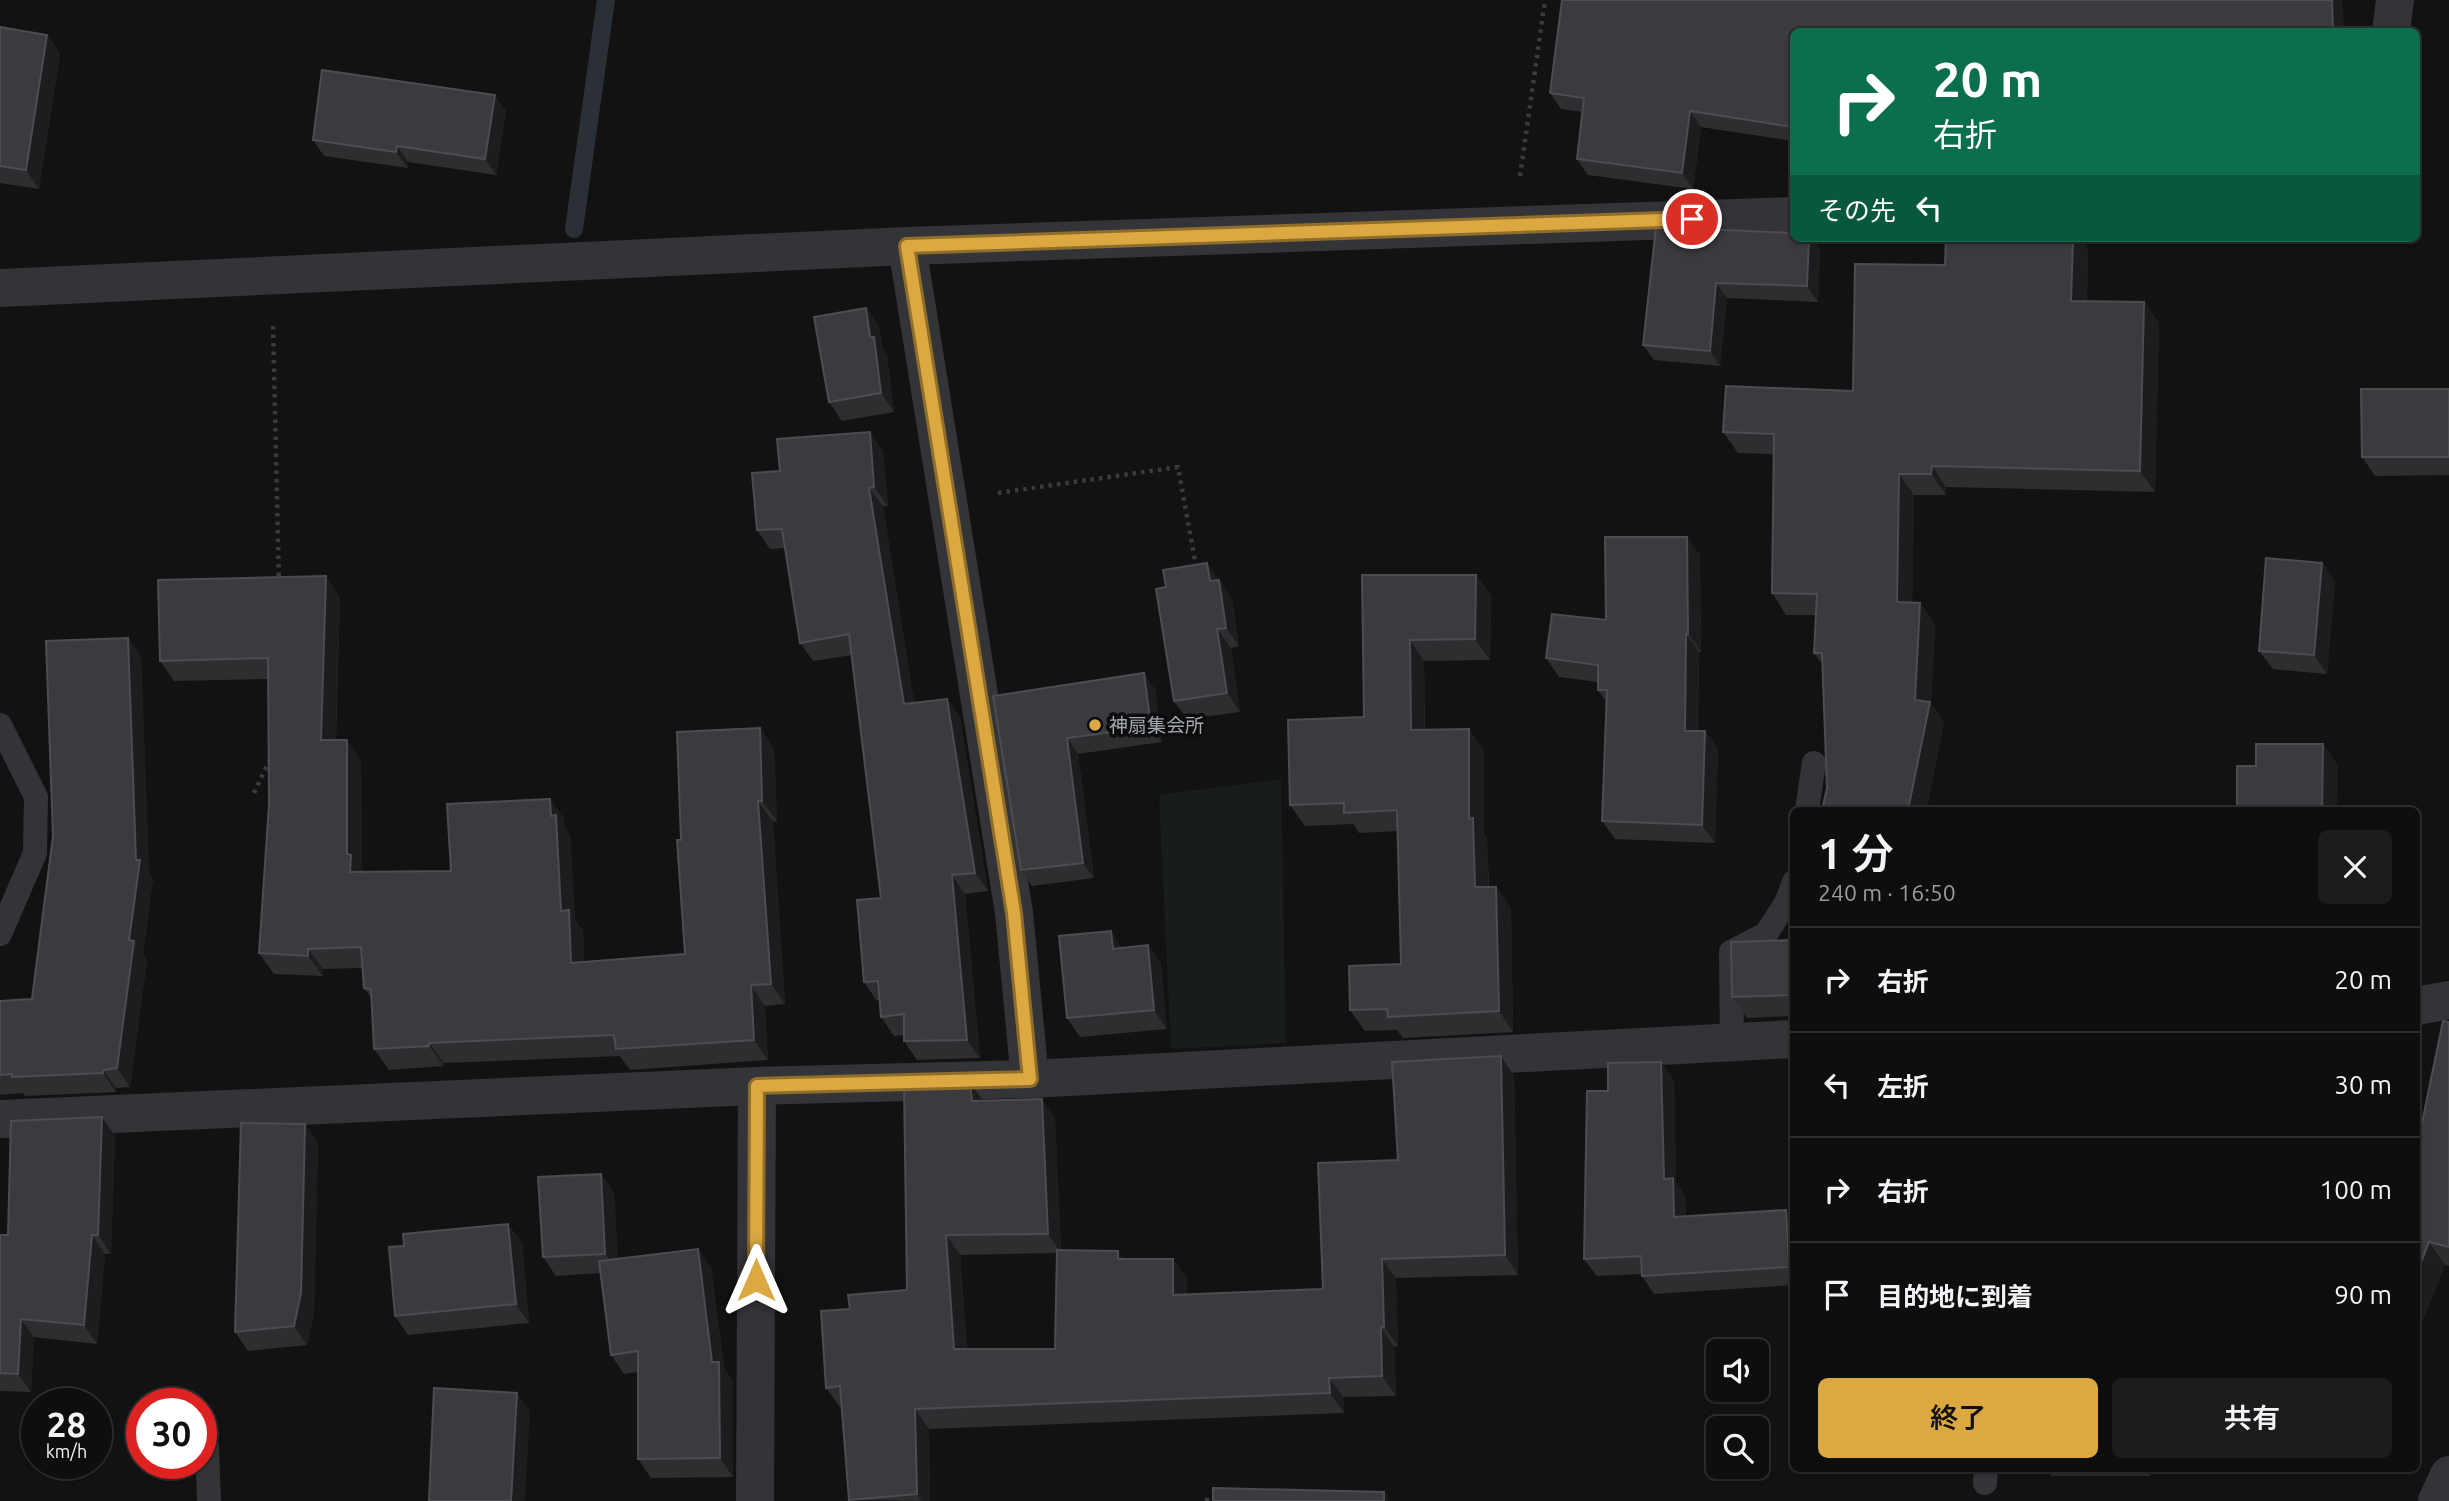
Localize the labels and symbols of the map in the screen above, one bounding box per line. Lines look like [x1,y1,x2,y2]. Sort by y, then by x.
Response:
pin [1662,189,1722,249]
place label: 神扇集会所 [1109,714,1204,736]
marker: 神扇集会所 [1087,717,1103,733]
position arrow [719,1243,793,1317]
speed limit sign: 30 [126,1388,217,1479]

